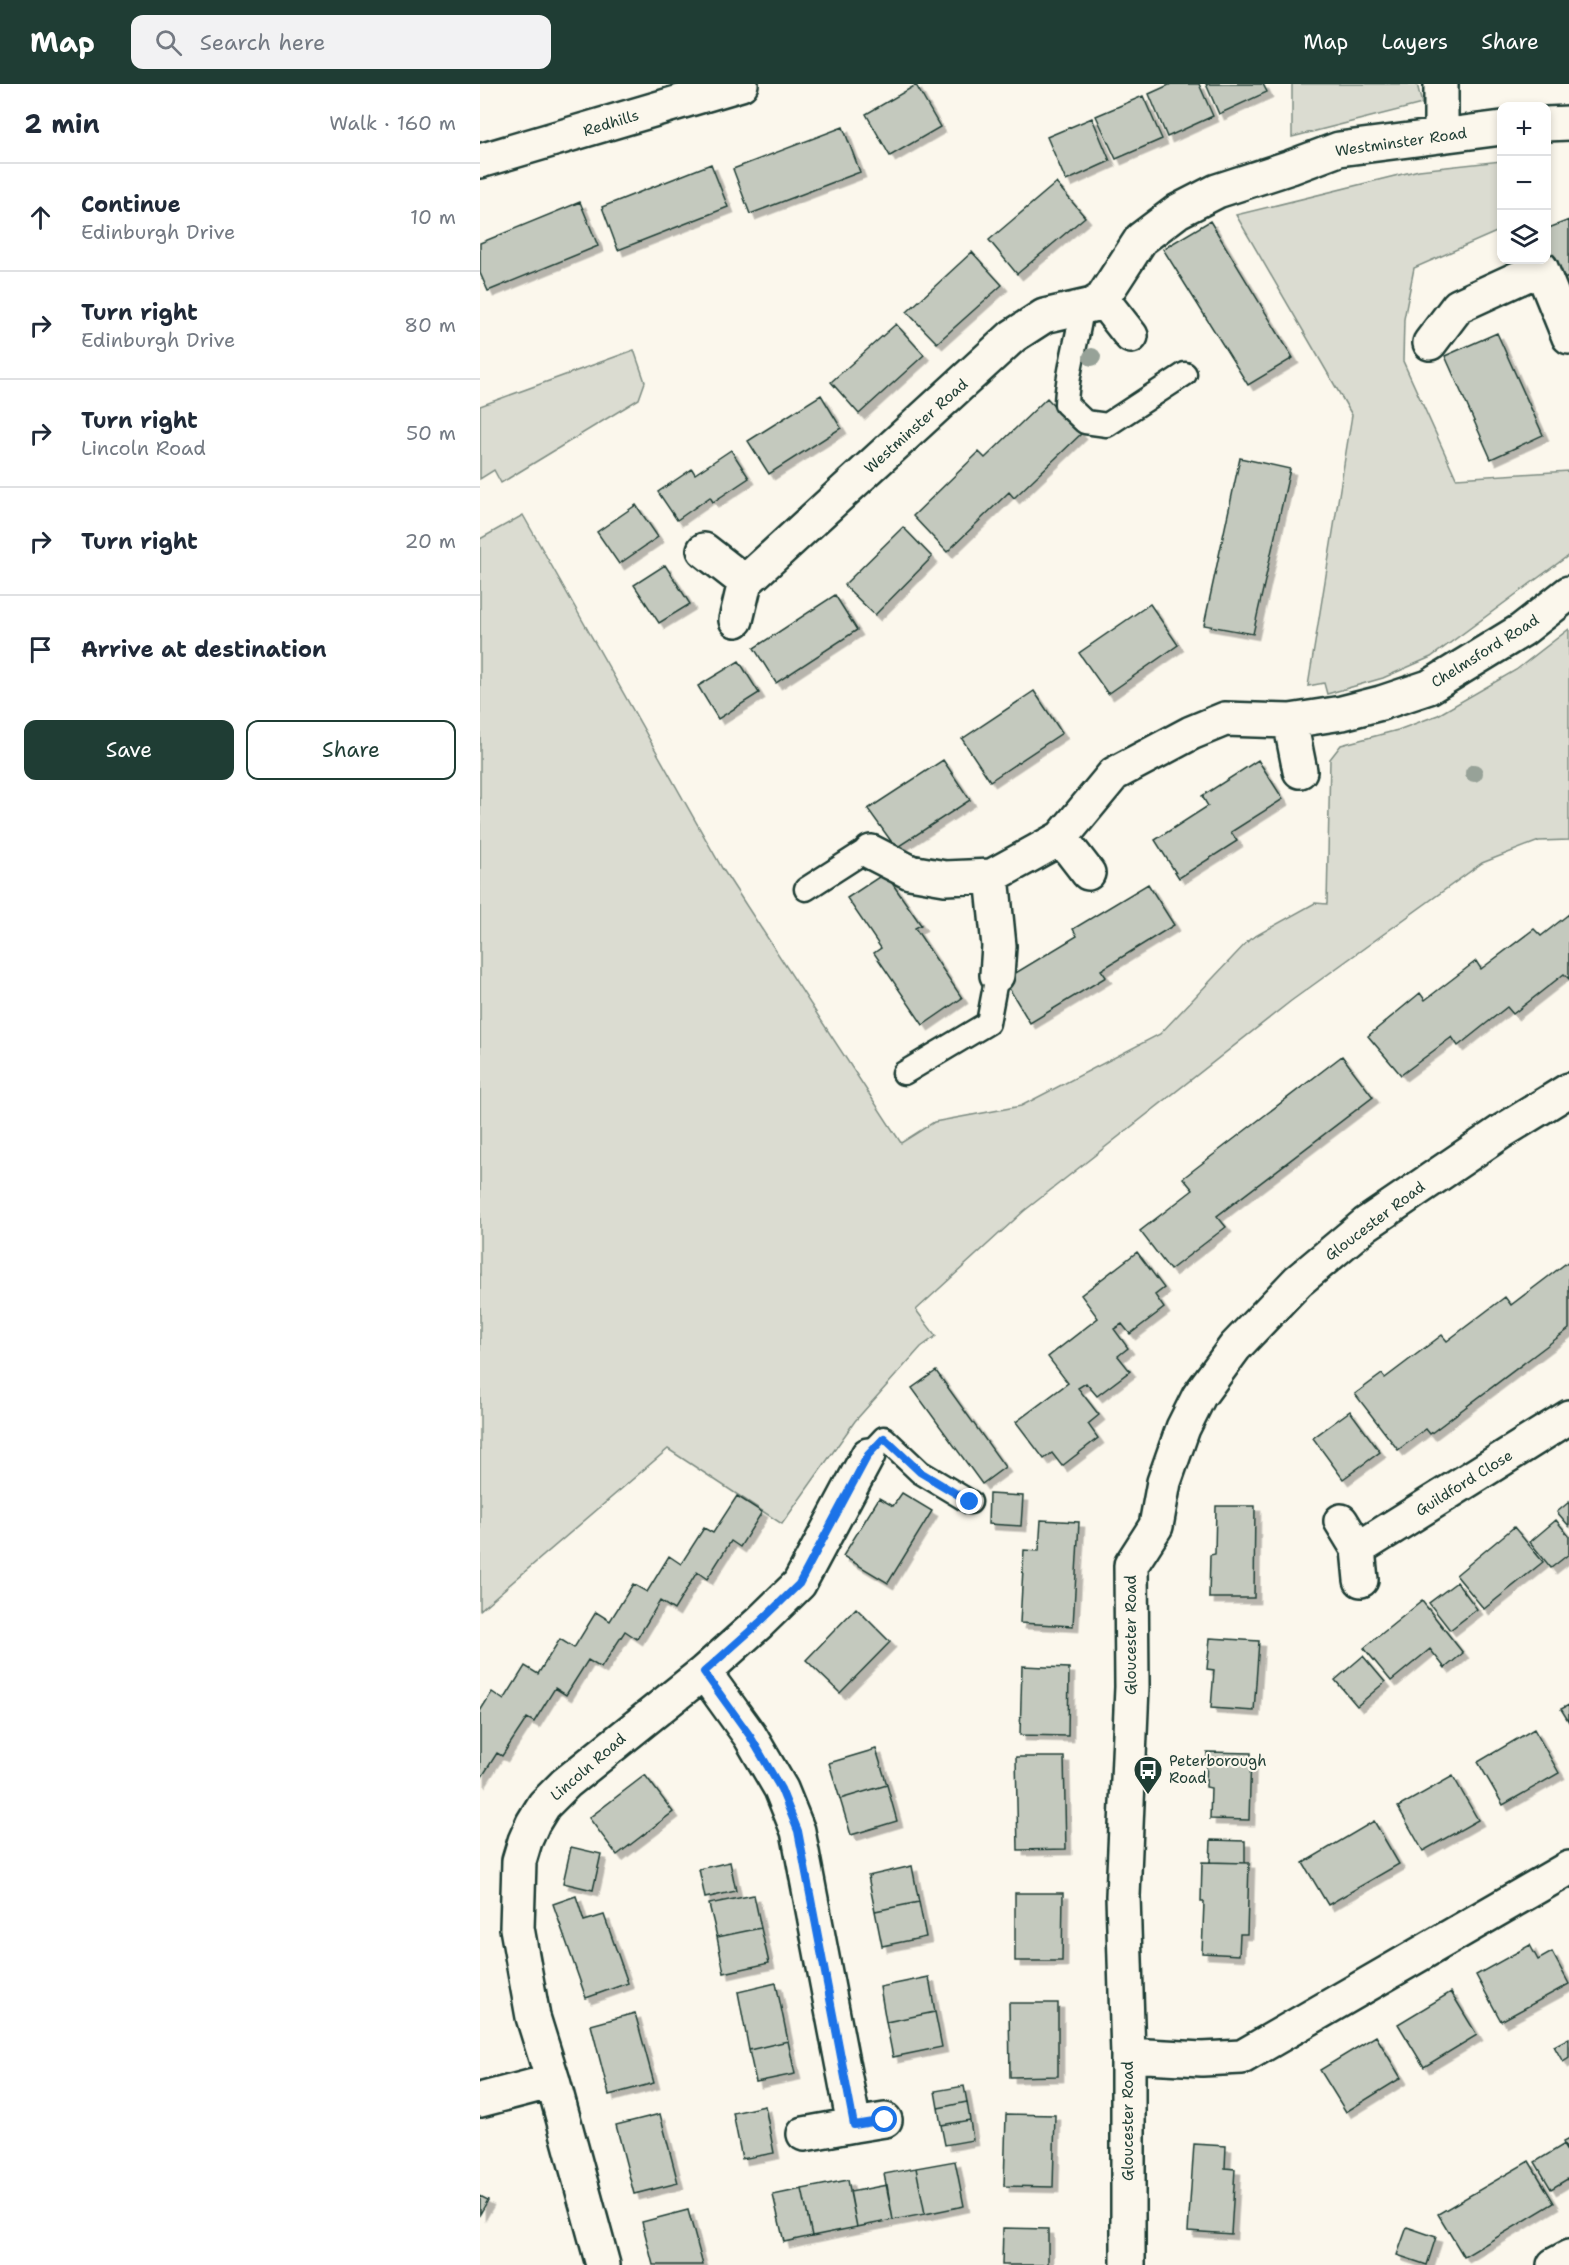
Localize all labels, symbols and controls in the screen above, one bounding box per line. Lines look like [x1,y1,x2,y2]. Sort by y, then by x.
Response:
search box [131,15,551,69]
text: Map [30,23,95,61]
icon: search [152,26,185,59]
text: Search here [200,28,325,57]
text: Map [1303,28,1348,56]
text: Layers [1381,28,1448,56]
text: Share [1481,28,1539,56]
map controls [1497,102,1551,264]
button: + [1497,102,1551,156]
street label: Redhills [581,105,641,141]
text: 2 min [24,106,100,141]
text: Walk · 160 m [329,110,456,136]
street label: Westminster Road [1334,123,1469,161]
button: − [1497,156,1551,210]
text: Continue [81,190,181,219]
icon: ahead [24,201,57,234]
text: 10 m [410,204,456,230]
button: layers [1497,210,1551,264]
text: Edinburgh Drive [81,219,235,245]
text: Turn right [81,298,198,327]
icon: right [24,309,57,342]
text: 80 m [404,312,456,338]
text: Edinburgh Drive [81,327,235,353]
street label: Westminster Road [860,374,972,478]
text: Turn right [81,406,198,435]
icon: right [24,417,57,450]
text: 50 m [406,420,456,446]
text: Lincoln Road [81,435,206,461]
icon: right [24,525,57,558]
text: Turn right [81,527,198,556]
text: 20 m [405,528,456,554]
street label: Chelmsford Road [1427,609,1543,692]
icon: arrive [24,633,57,666]
text: Arrive at destination [81,635,327,664]
button: Save [24,720,234,780]
button: Share [246,720,456,780]
street label: Gloucester Road [1321,1177,1429,1265]
street label: Guildford Close [1412,1445,1516,1521]
route end [956,1488,982,1514]
street label: Gloucester Road [1121,1574,1141,1695]
street label: Lincoln Road [546,1728,630,1805]
place label: Peterborough Road [1169,1751,1267,1788]
bus stop icon: Peterborough Road [1132,1754,1164,1796]
street label: Gloucester Road [1118,2060,1138,2181]
route start [871,2106,897,2132]

